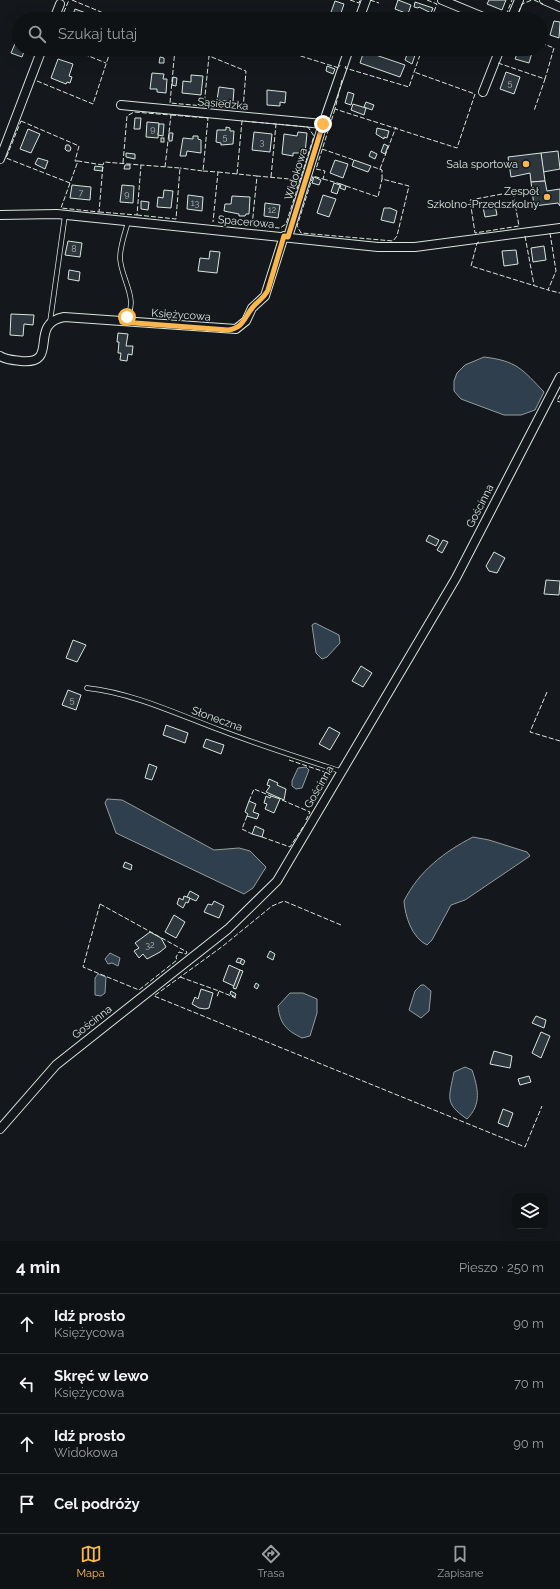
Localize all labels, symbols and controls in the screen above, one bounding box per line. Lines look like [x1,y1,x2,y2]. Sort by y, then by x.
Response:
search box [12,12,548,56]
icon: search [26,23,48,45]
text: Szukaj tutaj [58,25,137,43]
house number: 5 [508,78,513,88]
street label: Sąsiedzka [197,95,249,113]
route end [314,115,332,133]
house number: 9 [150,124,156,134]
house number: 5 [223,132,228,142]
house number: 3 [260,137,265,147]
street label: Widokowa [282,146,310,202]
place label: Sala sportowa [446,158,518,171]
marker: Sala sportowa [521,159,531,169]
place label: Zespół Szkolno-Przedszkolny [427,185,540,211]
house number: 7 [79,188,84,198]
house number: 9 [124,189,130,199]
marker: Zespół Szkolno-Przedszkolny [542,192,552,202]
house number: 13 [191,198,200,208]
house number: 12 [268,205,277,215]
street label: Spacerowa [217,213,275,231]
house number: 8 [71,244,77,254]
street label: Księżycowa [151,306,211,324]
route start [118,308,136,326]
street label: Gościnna [464,482,496,530]
house number: 5 [70,695,75,705]
street label: Słoneczna [190,704,244,734]
street label: Gościnna [302,763,336,811]
house number: 32 [145,940,155,950]
street label: Gościnna [69,1002,115,1042]
map controls [512,1193,548,1229]
button: layers [512,1193,548,1229]
text: 4 min [16,1257,60,1277]
text: Pieszo · 250 m [459,1260,544,1275]
text: Idź prosto [54,1307,125,1325]
icon: ahead [16,1313,38,1335]
text: 90 m [513,1316,544,1331]
text: Księżycowa [54,1325,124,1340]
text: Skręć w lewo [54,1367,149,1385]
icon: left [16,1373,38,1395]
text: 70 m [514,1376,544,1391]
text: Księżycowa [54,1385,124,1400]
text: Idź prosto [54,1427,125,1445]
icon: ahead [16,1433,38,1455]
text: 90 m [513,1436,544,1451]
text: Widokowa [54,1445,118,1460]
icon: arrive [16,1493,38,1515]
text: Cel podróży [54,1495,140,1513]
tab: Mapa [76,1543,105,1580]
tab: Trasa [258,1543,284,1580]
tab: Zapisane [437,1543,484,1580]

